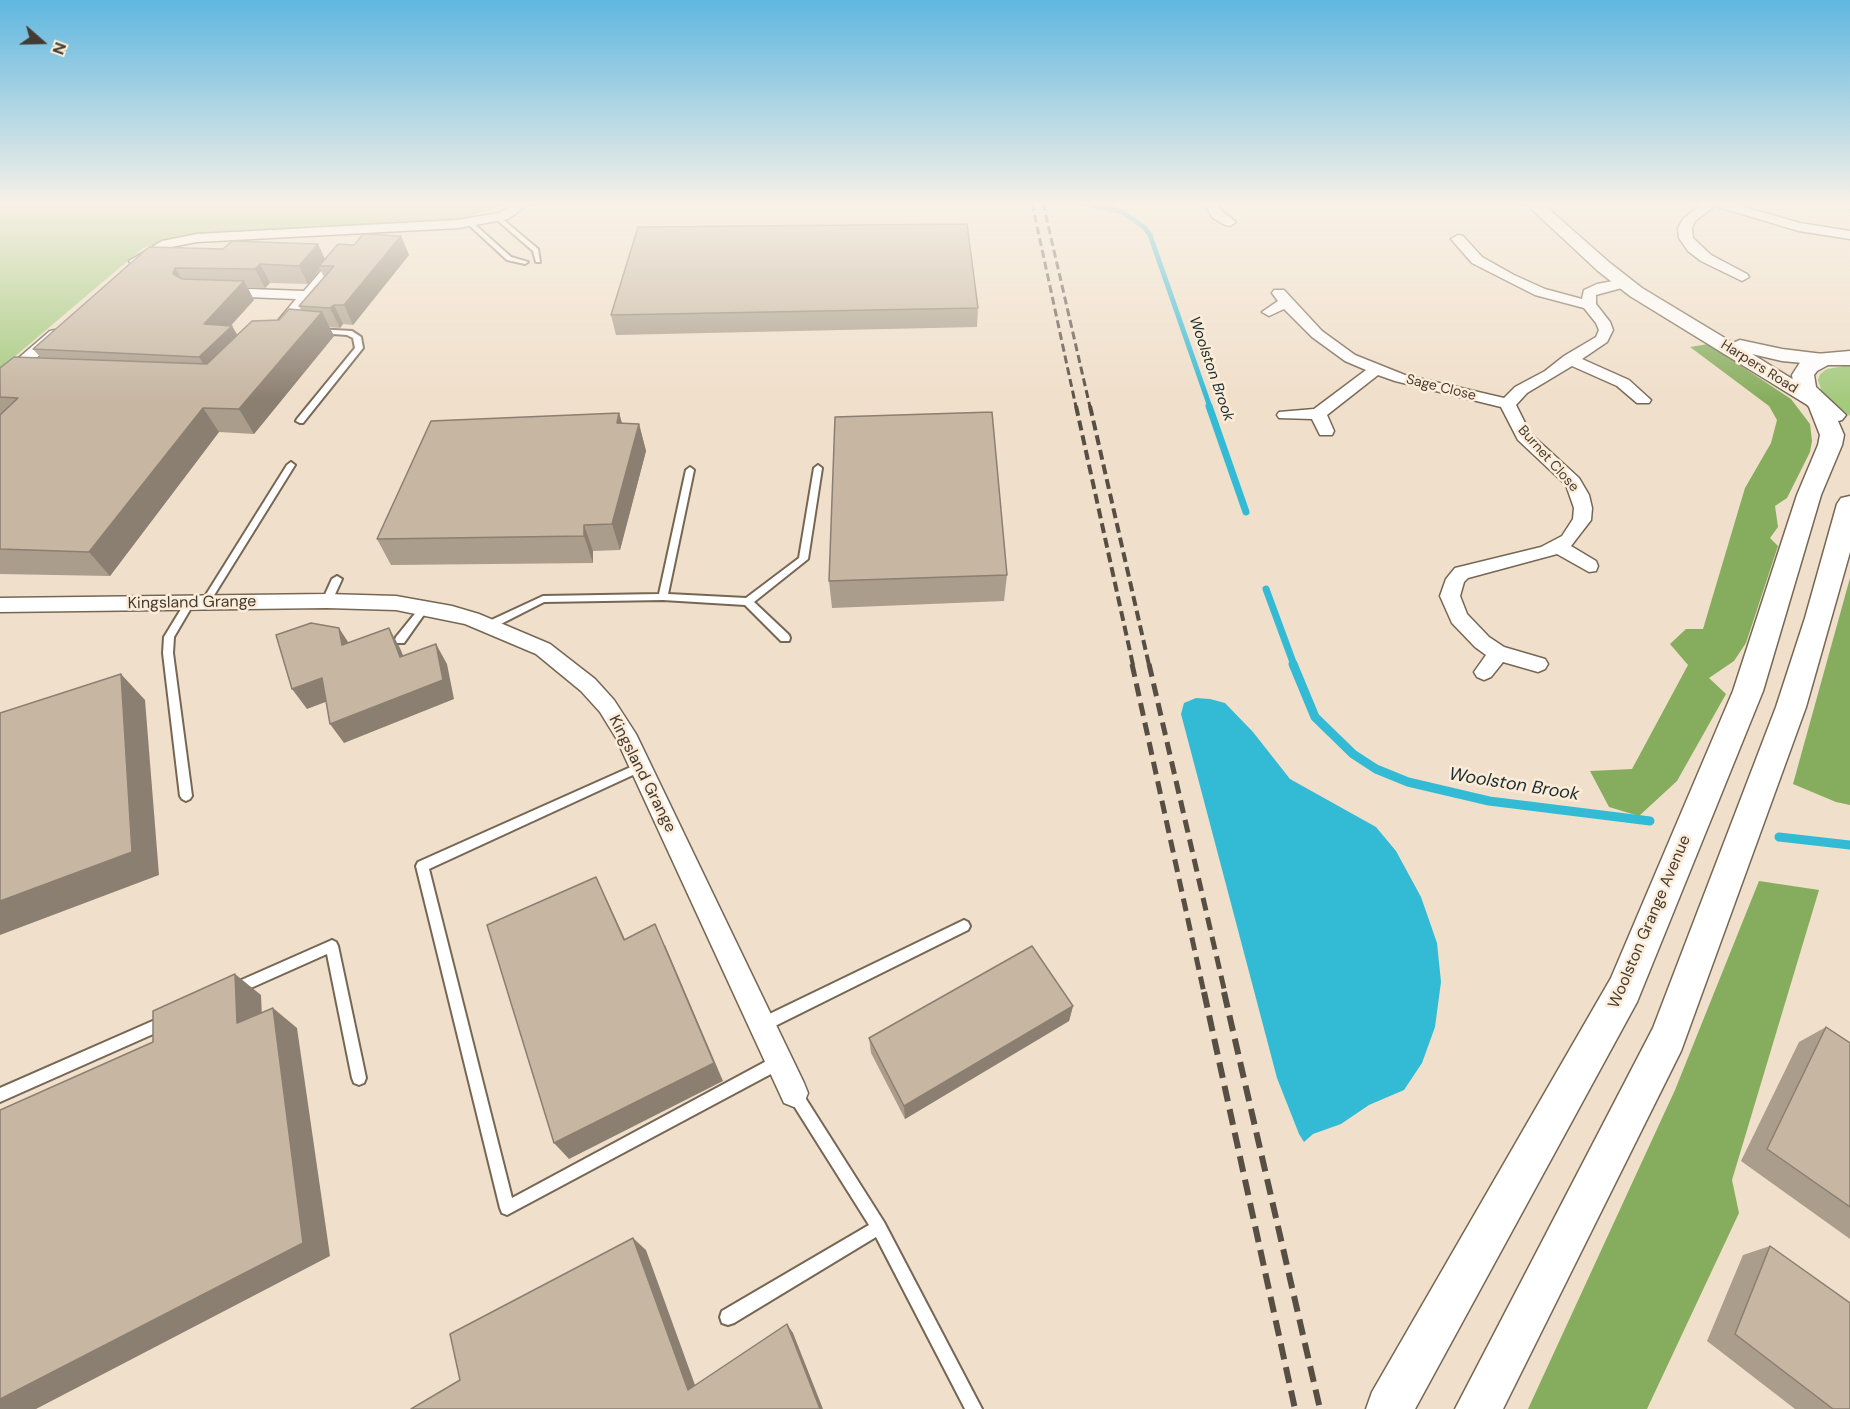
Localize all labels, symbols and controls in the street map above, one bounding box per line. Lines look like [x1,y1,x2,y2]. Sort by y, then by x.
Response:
north arrow [12,12,72,72]
text: N [48,39,71,57]
water label: Woolston Brook [1185,314,1237,424]
street label: Harpers Road [1717,337,1801,397]
street label: Sage Close [1404,371,1478,405]
street label: Burnet Close [1514,423,1582,495]
street label: Kingsland Grange [127,592,257,614]
street label: Kingsland Grange [604,712,680,836]
water label: Woolston Brook [1447,764,1581,806]
street label: Woolston Grange Avenue [1605,833,1695,1011]

